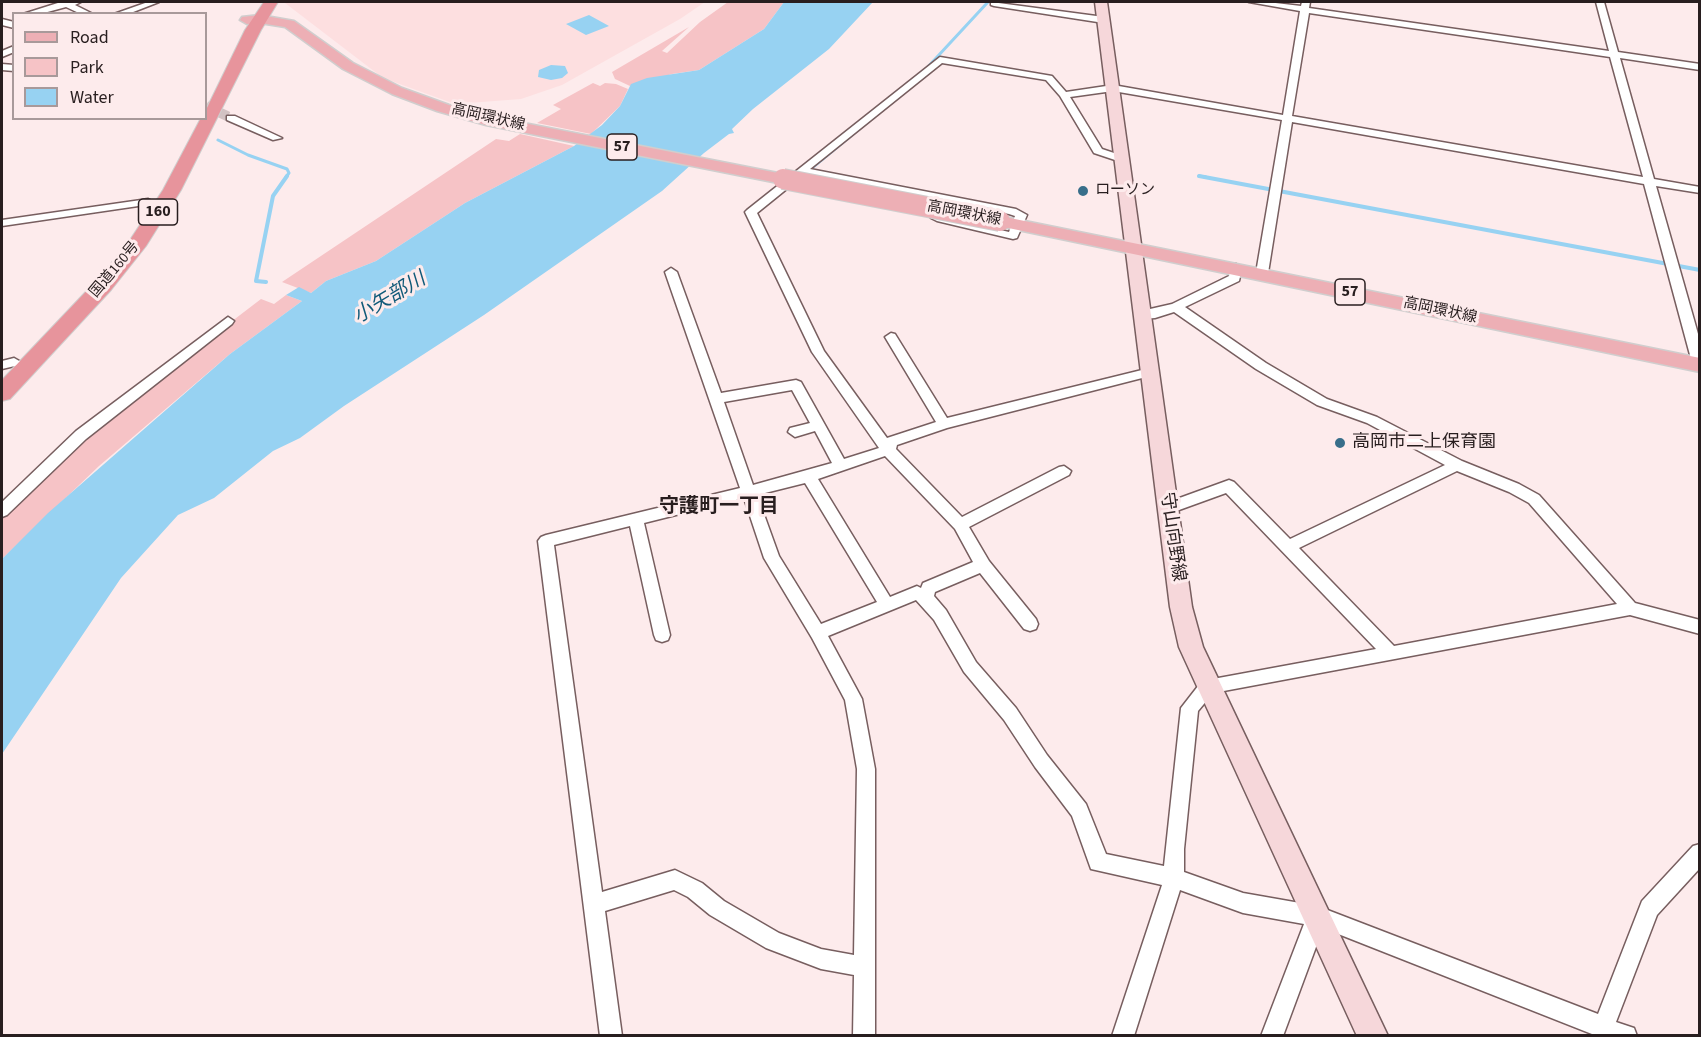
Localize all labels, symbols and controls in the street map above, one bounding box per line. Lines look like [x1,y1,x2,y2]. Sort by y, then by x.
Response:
legend [12,12,207,120]
text: Road [70,25,109,50]
text: Park [70,55,104,80]
text: Water [70,85,114,110]
street label: 高岡環状線 [449,101,527,135]
road number: 57 [607,134,637,160]
place label: ローソン [1095,182,1155,200]
marker: ローソン [1076,184,1090,198]
street label: 高岡環状線 [925,198,1003,230]
road number: 160 [138,199,178,225]
street label: 国道160号 [86,238,144,302]
water label: 小矢部川 [350,268,430,330]
road number: 57 [1335,279,1365,305]
street label: 高岡環状線 [1401,294,1479,328]
place label: 高岡市二上保育園 [1352,432,1496,454]
marker: 高岡市二上保育園 [1333,436,1347,450]
street label: 守山向野線 [1155,491,1189,583]
district label: 守護町一丁目 [659,496,779,520]

